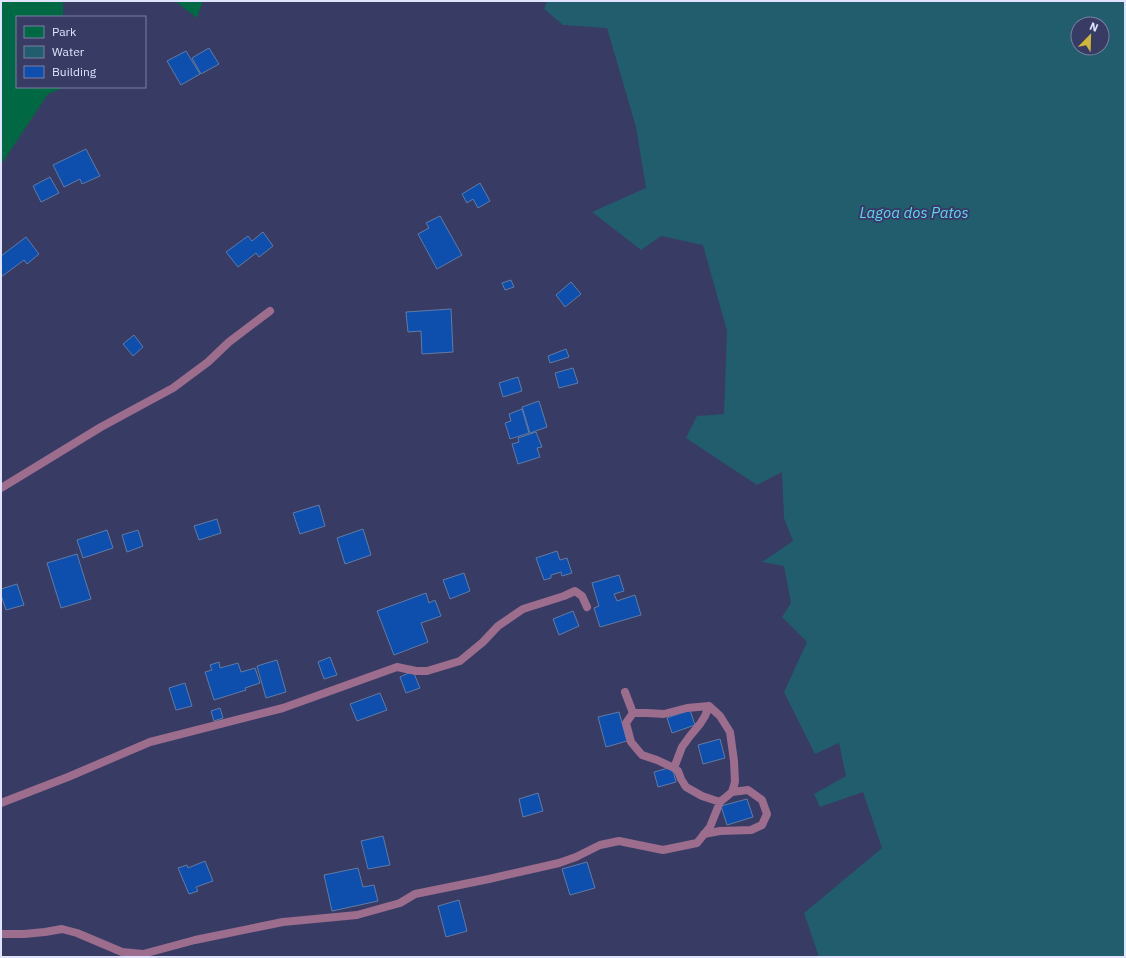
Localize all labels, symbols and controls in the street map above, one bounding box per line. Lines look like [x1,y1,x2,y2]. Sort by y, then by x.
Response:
legend [16,16,146,88]
north arrow [1070,16,1110,56]
text: N [1088,19,1100,35]
text: Park [52,24,77,39]
text: Water [52,44,85,59]
text: Building [52,64,97,79]
water label: Lagoa dos Patos [860,203,968,222]

